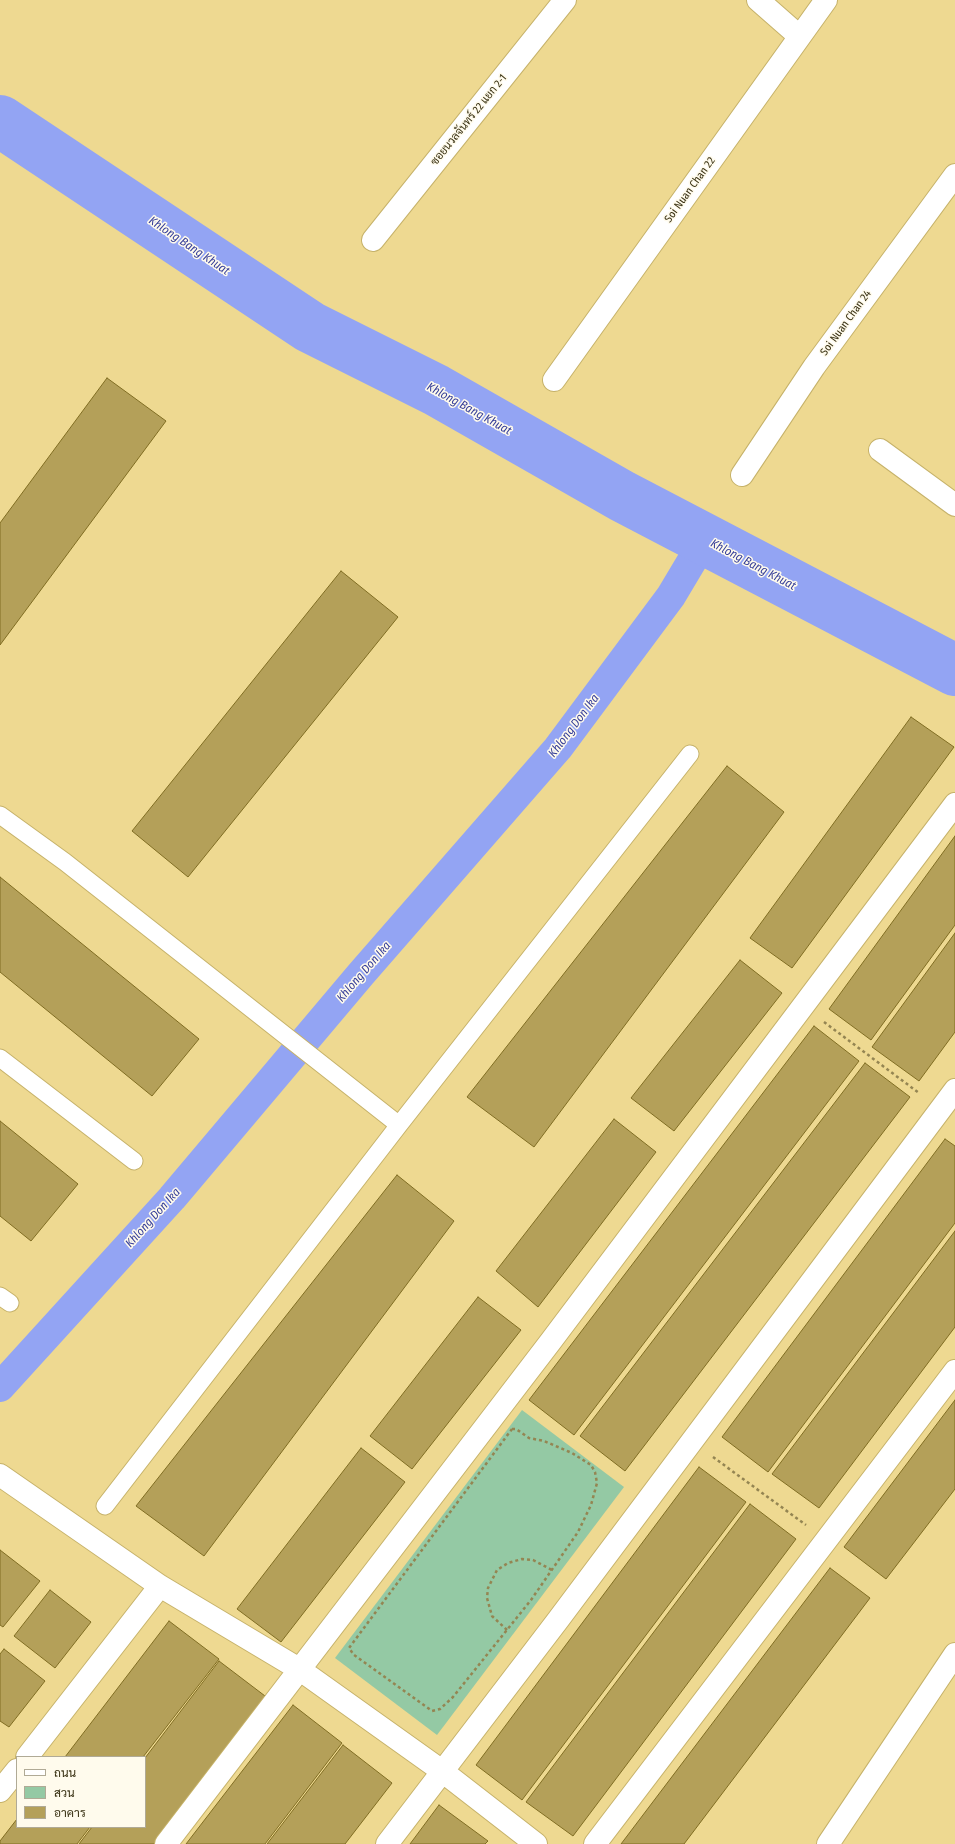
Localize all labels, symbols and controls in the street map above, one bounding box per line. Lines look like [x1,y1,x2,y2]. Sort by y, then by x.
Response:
street label: ซอยนวลจันทร์ 22 แยก 2-1 [428,72,510,168]
street label: Soi Nuan Chan 22 [662,155,718,225]
water label: Khlong Bang Khuat [146,214,232,278]
street label: Soi Nuan Chan 24 [818,288,874,358]
water label: Khlong Bang Khuat [424,380,514,438]
water label: Khlong Bang Khuat [708,536,798,594]
water label: Khlong Don Ika [546,692,602,760]
water label: Khlong Don Ika [334,939,394,1005]
water label: Khlong Don Ika [123,1185,183,1251]
legend [16,1756,146,1828]
text: ถนน [54,1766,76,1780]
text: สวน [54,1786,75,1800]
text: อาคาร [54,1806,86,1820]

